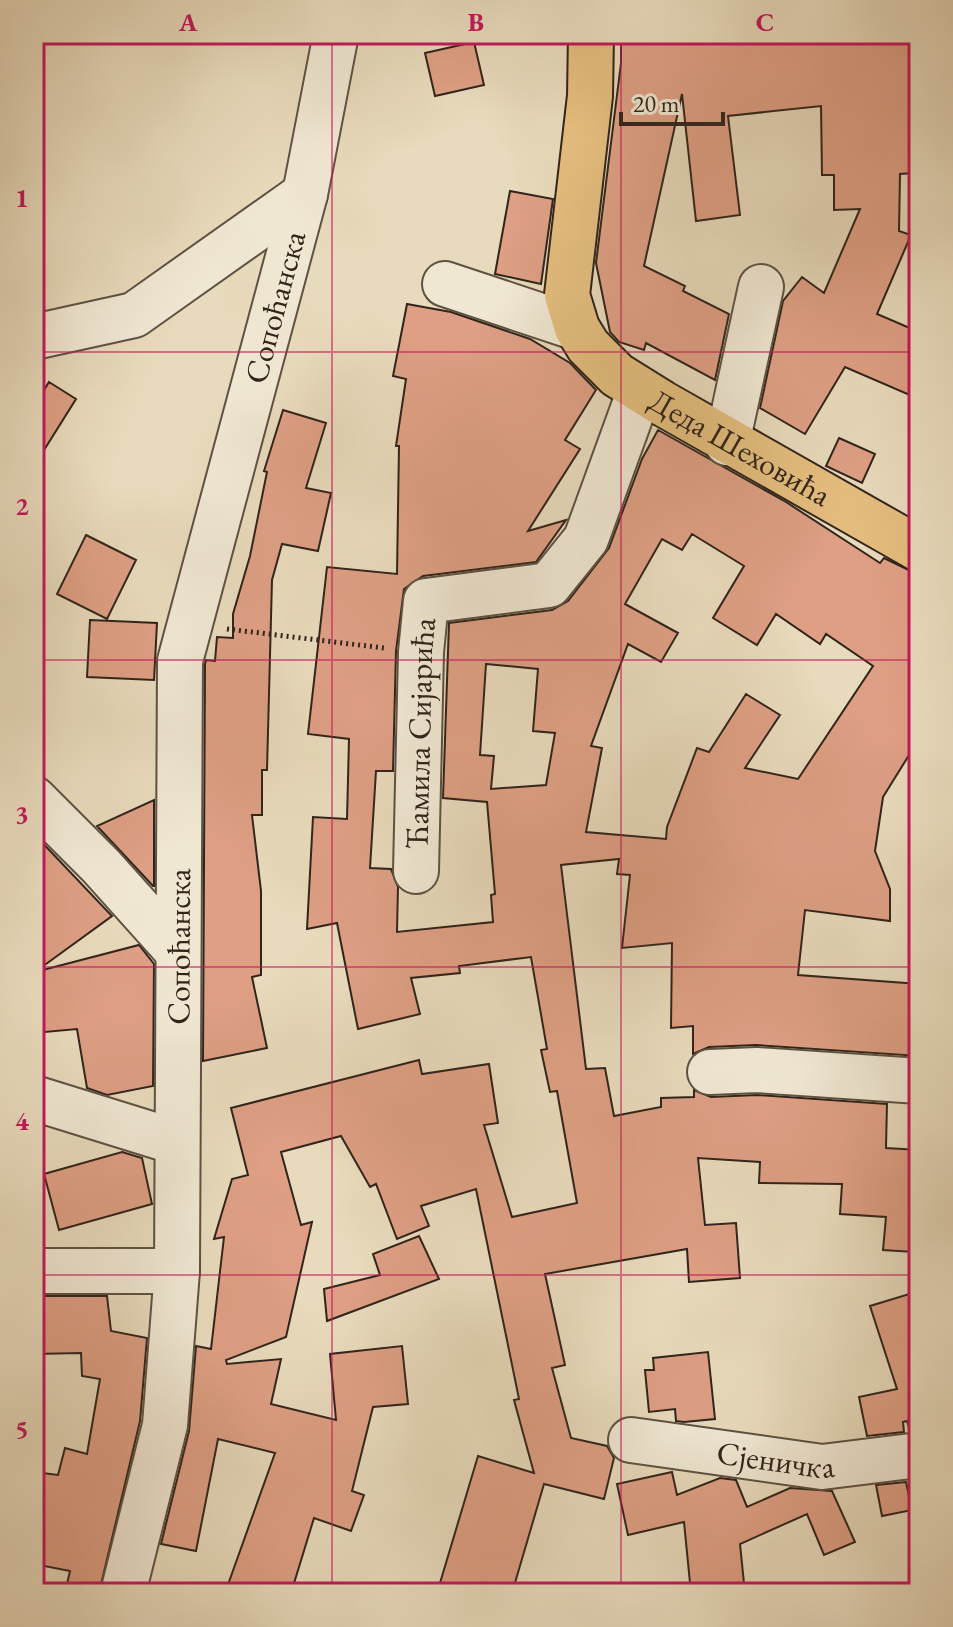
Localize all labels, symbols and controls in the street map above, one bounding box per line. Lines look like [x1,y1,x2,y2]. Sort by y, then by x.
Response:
text: A [178,5,198,39]
text: B [468,5,484,39]
text: C [756,5,774,39]
scale bar [621,76,723,126]
text: 20 m [633,88,680,119]
text: 1 [15,181,29,215]
street label: Сопоћанска [234,226,315,388]
street label: Деда Шеховића [642,379,839,516]
text: 2 [15,489,29,523]
street label: Ћамила Сијарића [396,615,445,849]
text: 3 [15,797,29,831]
street label: Сопоћанска [157,868,200,1025]
text: 4 [15,1104,29,1138]
text: 5 [15,1412,29,1446]
street label: Сјеничка [714,1431,837,1488]

